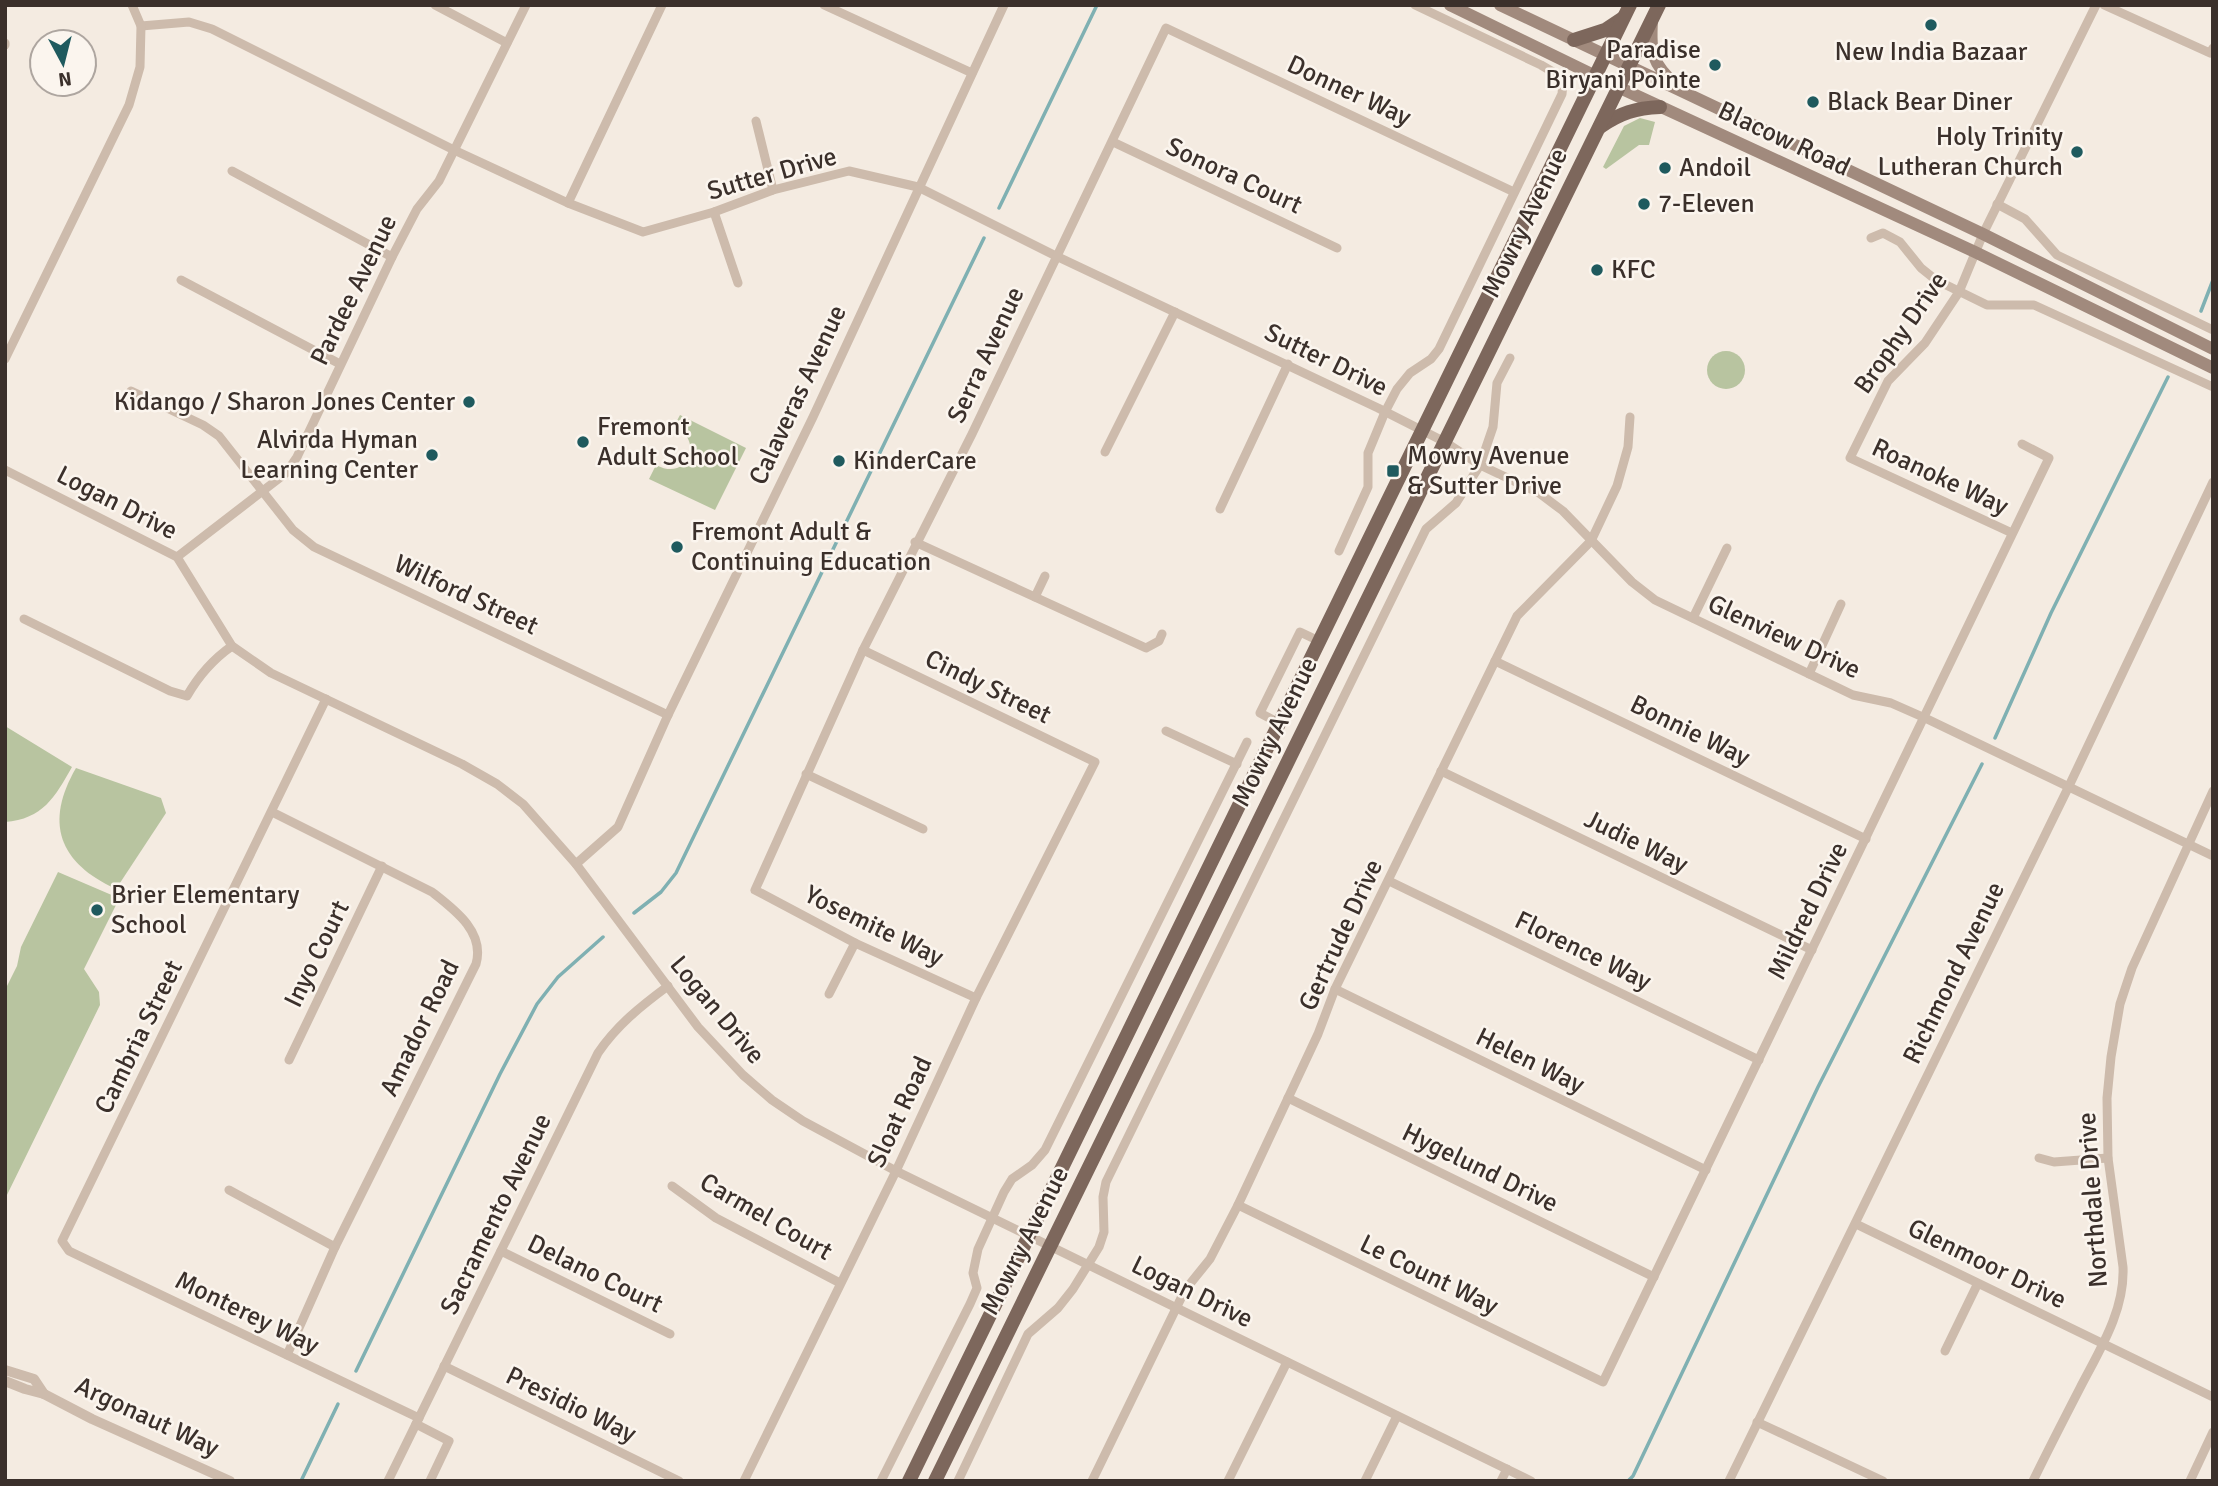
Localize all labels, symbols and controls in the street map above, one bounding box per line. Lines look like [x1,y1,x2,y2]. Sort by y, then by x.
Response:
marker: New India Bazaar [1923,17,1939,33]
north arrow [28,28,98,98]
place label: Paradise Biryani Pointe [1545,34,1701,96]
place label: New India Bazaar [1835,36,2028,68]
street label: Donner Way [1282,48,1416,134]
marker: Paradise Biryani Pointe [1707,57,1723,73]
text: N [57,66,73,92]
place label: Black Bear Diner [1827,86,2013,118]
street label: Blacow Road [1713,94,1855,184]
marker: Black Bear Diner [1805,94,1821,110]
place label: Holy Trinity Lutheran Church [1878,121,2063,183]
street label: Sonora Court [1161,131,1307,221]
street label: Sutter Drive [704,140,840,208]
street label: Mowry Avenue [1475,143,1575,303]
marker: Holy Trinity Lutheran Church [2069,144,2085,160]
place label: Andoil [1679,152,1751,184]
marker: Andoil [1657,160,1673,176]
place label: 7-Eleven [1658,188,1755,220]
marker: 7-Eleven [1636,196,1652,212]
street label: Pardee Avenue [304,209,404,371]
place label: KFC [1611,254,1656,286]
marker: KFC [1589,262,1605,278]
street label: Brophy Drive [1847,266,1955,400]
street label: Serra Avenue [941,282,1031,428]
street label: Calaveras Avenue [742,300,854,490]
street label: Sutter Drive [1259,316,1393,404]
place label: Kidango / Sharon Jones Center [114,386,455,418]
marker: Kidango / Sharon Jones Center [461,394,477,410]
place label: Fremont Adult School [597,411,738,473]
place label: Alvirda Hyman Learning Center [240,424,418,486]
street label: Roanoke Way [1867,431,2013,523]
marker: Fremont Adult School [575,434,591,450]
place label: Mowry Avenue & Sutter Drive [1407,440,1570,502]
place label: KinderCare [853,445,977,477]
marker: Alvirda Hyman Learning Center [424,447,440,463]
marker: KinderCare [831,453,847,469]
street label: Logan Drive [51,459,183,547]
marker: Mowry Avenue & Sutter Drive [1385,463,1401,479]
place label: Fremont Adult & Continuing Education [691,516,931,578]
marker: Fremont Adult & Continuing Education [669,539,685,555]
street label: Wilford Street [389,548,543,642]
street label: Glenview Drive [1703,588,1865,686]
street label: Cindy Street [920,643,1056,731]
street label: Mowry Avenue [1225,652,1325,812]
street label: Bonnie Way [1625,688,1755,774]
street label: Judie Way [1579,803,1693,881]
street label: Mildred Drive [1761,837,1855,985]
street label: Gertrude Drive [1292,854,1390,1016]
street label: Richmond Avenue [1896,877,2012,1069]
place label: Brier Elementary School [111,879,299,941]
street label: Yosemite Way [799,879,949,973]
street label: Inyo Court [277,895,357,1013]
marker: Brier Elementary School [89,902,105,918]
street label: Florence Way [1510,904,1656,998]
street label: Logan Drive [663,949,771,1071]
street label: Cambria Street [88,955,190,1119]
street label: Amador Road [373,955,467,1101]
street label: Helen Way [1470,1021,1590,1101]
street label: Sloat Road [860,1051,940,1173]
street label: Sacramento Avenue [433,1108,559,1320]
street label: Northdale Drive [2071,1111,2115,1289]
street label: Hygelund Drive [1397,1116,1563,1220]
street label: Mowry Avenue [974,1161,1076,1321]
street label: Carmel Court [694,1166,838,1268]
street label: Glenmoor Drive [1902,1212,2072,1316]
street label: Delano Court [522,1227,668,1321]
street label: Le Count Way [1355,1228,1503,1322]
street label: Logan Drive [1126,1249,1258,1335]
street label: Monterey Way [170,1264,324,1362]
street label: Presidio Way [501,1360,641,1450]
street label: Argonaut Way [70,1370,224,1464]

